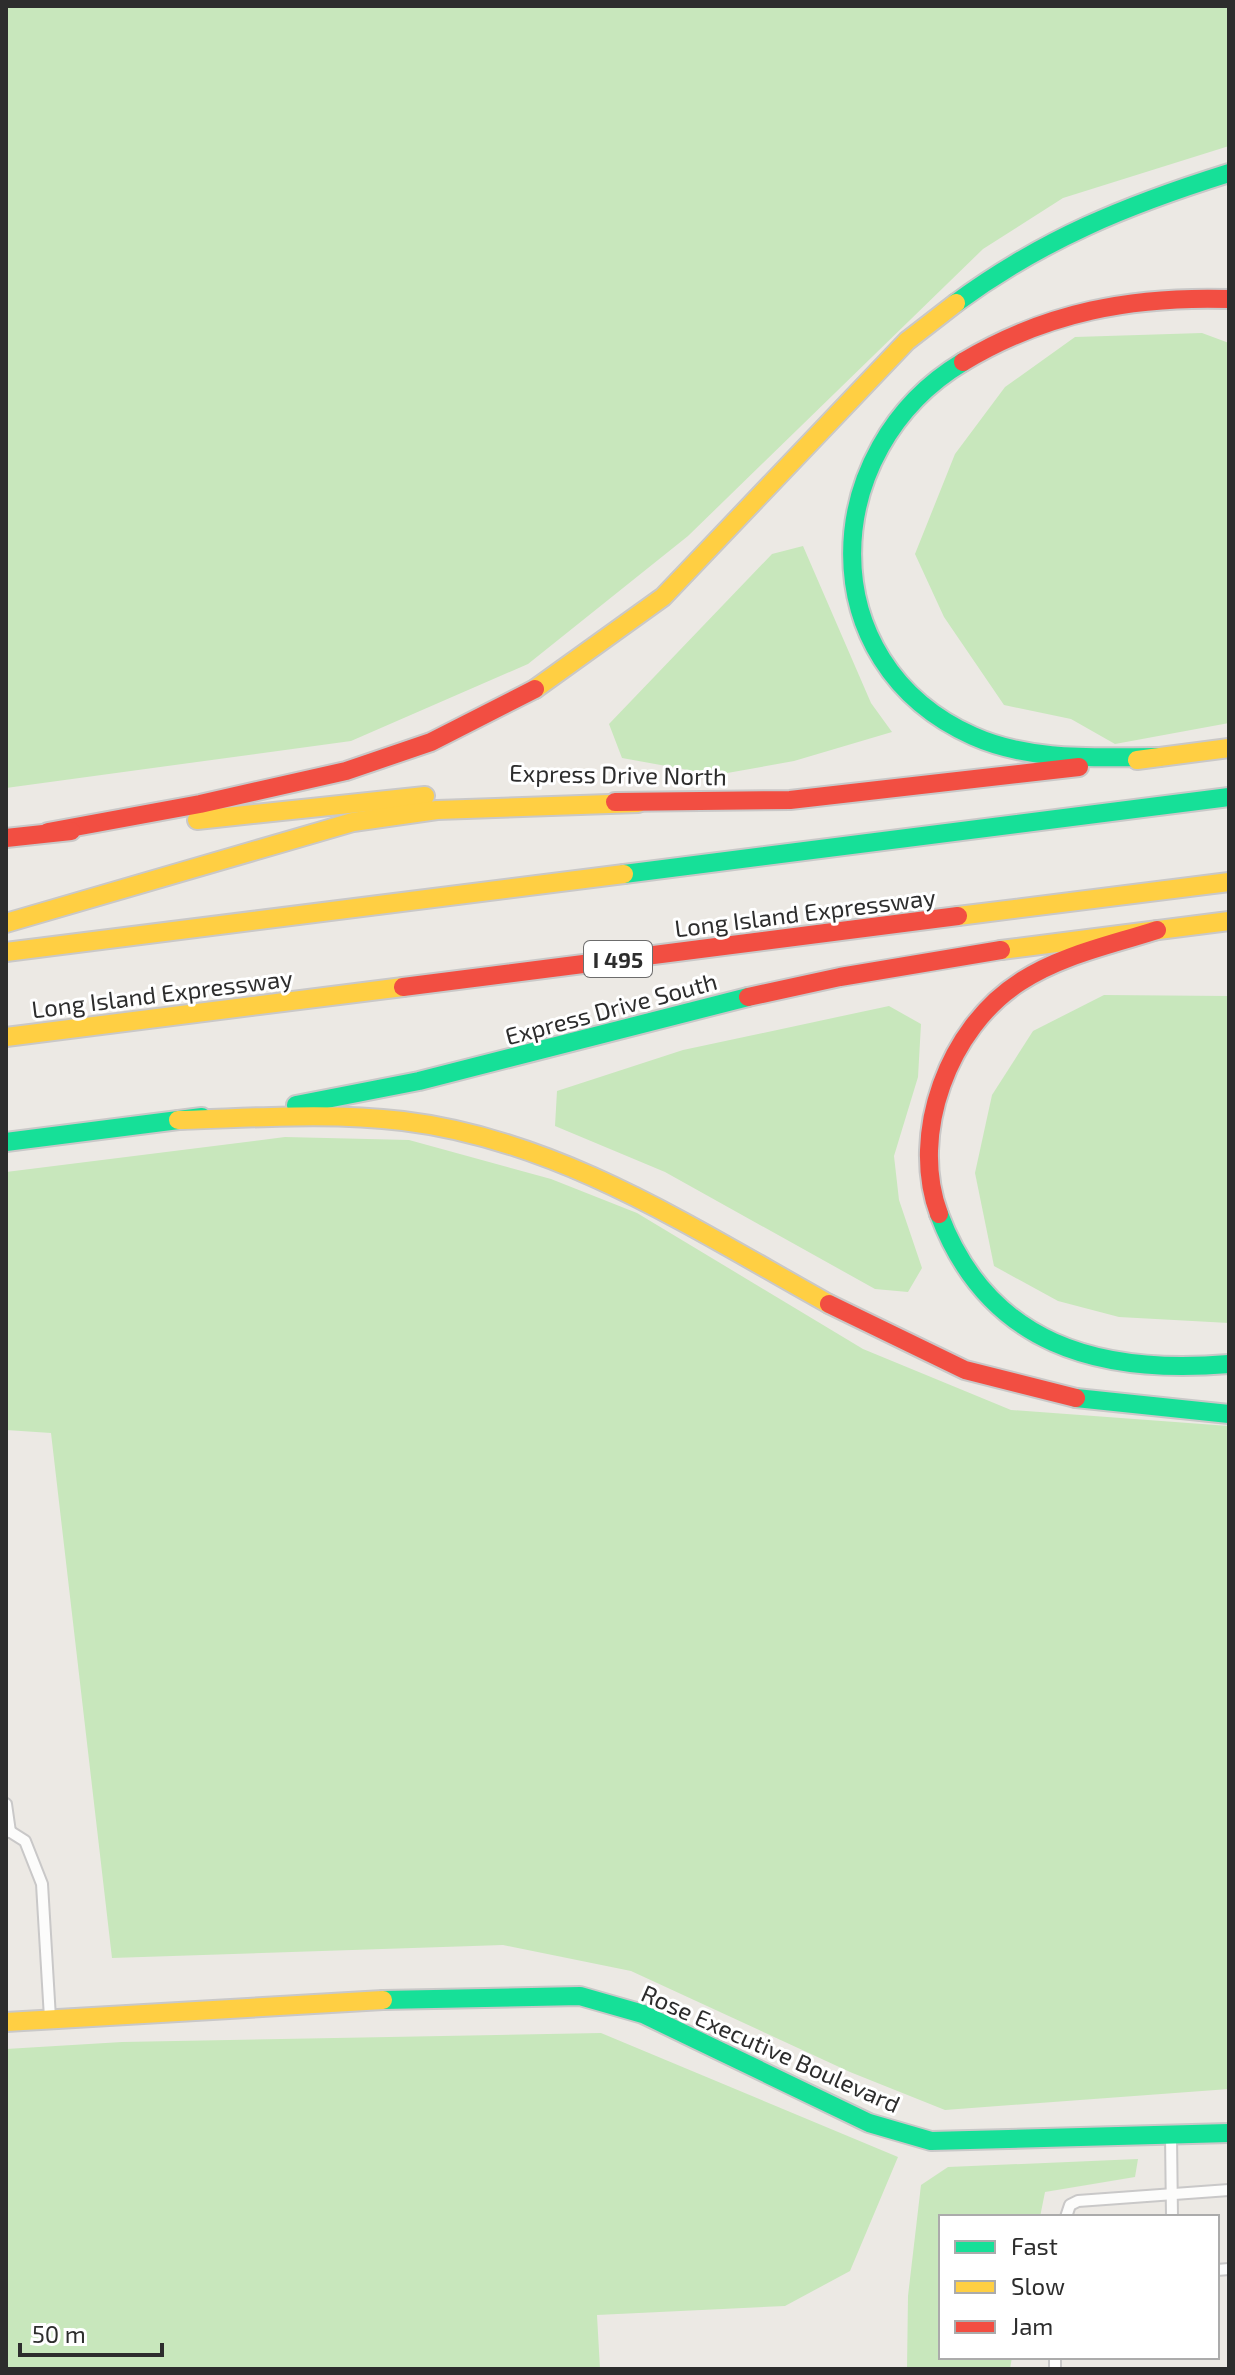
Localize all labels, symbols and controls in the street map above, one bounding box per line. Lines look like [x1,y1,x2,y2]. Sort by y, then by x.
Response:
street label: Express Drive North [509,758,727,790]
street label: Long Island Expressway [673,882,937,942]
road number: I 495 [584,941,652,977]
street label: Long Island Expressway [30,963,294,1023]
street label: Express Drive South [502,966,720,1050]
street label: Rose Executive Boulevard [637,1978,905,2118]
legend [939,2215,1219,2359]
text: Fast [1011,2231,1058,2260]
text: Slow [1011,2271,1065,2300]
scale bar [20,2307,162,2357]
text: Jam [1011,2311,1053,2340]
text: 50 m [32,2319,86,2348]

